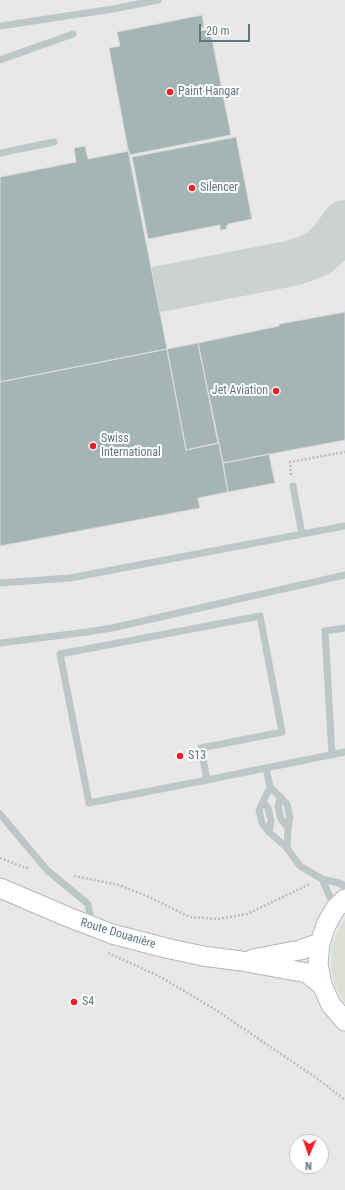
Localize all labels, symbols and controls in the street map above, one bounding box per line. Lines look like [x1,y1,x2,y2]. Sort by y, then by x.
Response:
scale bar [201,16,252,42]
text: 20 m [206,24,230,38]
place label: Paint Hangar [178,85,240,99]
marker: Paint Hangar [165,87,175,97]
place label: Silencer [200,181,238,195]
marker: Silencer [187,183,197,193]
place label: Jet Aviation [212,384,268,398]
marker: Jet Aviation [271,386,281,396]
place label: Swiss International [101,432,161,460]
marker: Swiss International [88,441,98,451]
place label: S13 [188,749,206,763]
marker: S13 [175,751,185,761]
street label: Route Douanière [79,916,157,952]
place label: S4 [82,995,94,1009]
marker: S4 [69,997,79,1007]
north arrow [289,1134,329,1174]
text: N [305,1159,312,1172]

